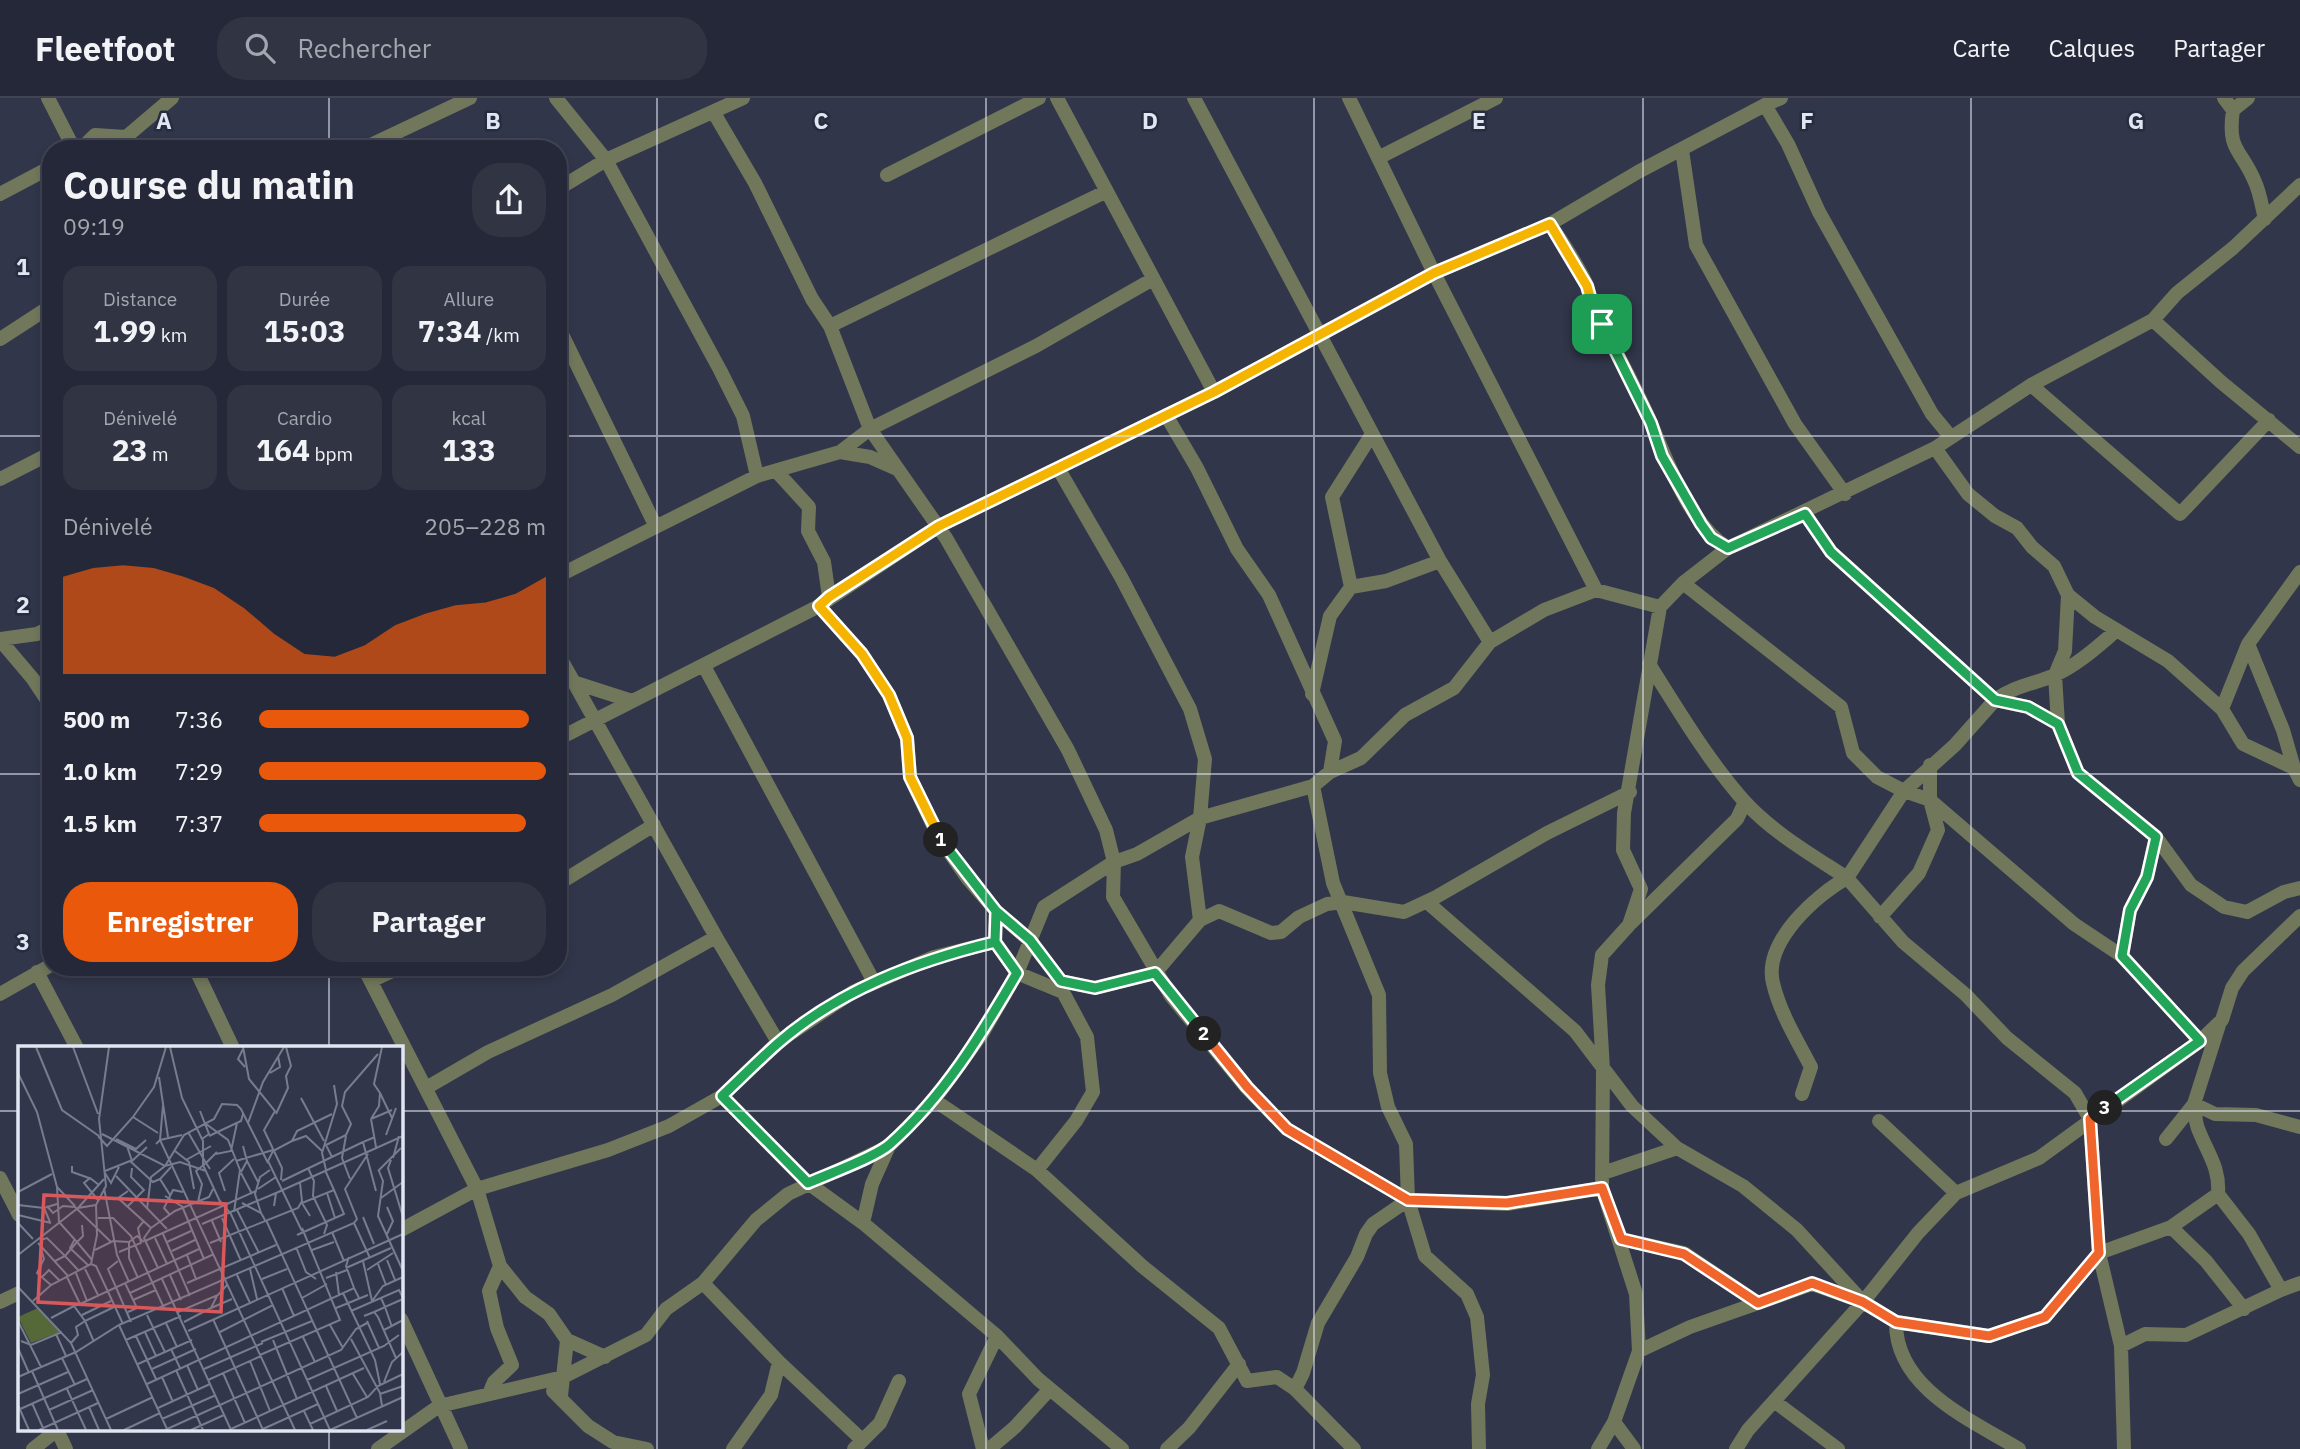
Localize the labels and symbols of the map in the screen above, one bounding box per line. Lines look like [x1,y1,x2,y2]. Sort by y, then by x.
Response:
text: A [156,105,172,135]
text: B [485,105,501,135]
text: C [814,105,829,135]
text: D [1142,105,1158,135]
text: E [1472,105,1486,135]
text: F [1800,105,1814,135]
text: G [2128,105,2144,135]
text: 1 [16,251,30,281]
pin [1572,294,1632,354]
text: 2 [16,589,30,619]
pin: 1 [923,822,958,858]
text: 3 [16,926,30,956]
pin: 2 [1186,1016,1222,1052]
inset map [18,1046,402,1432]
pin: 3 [2088,1090,2122,1126]

